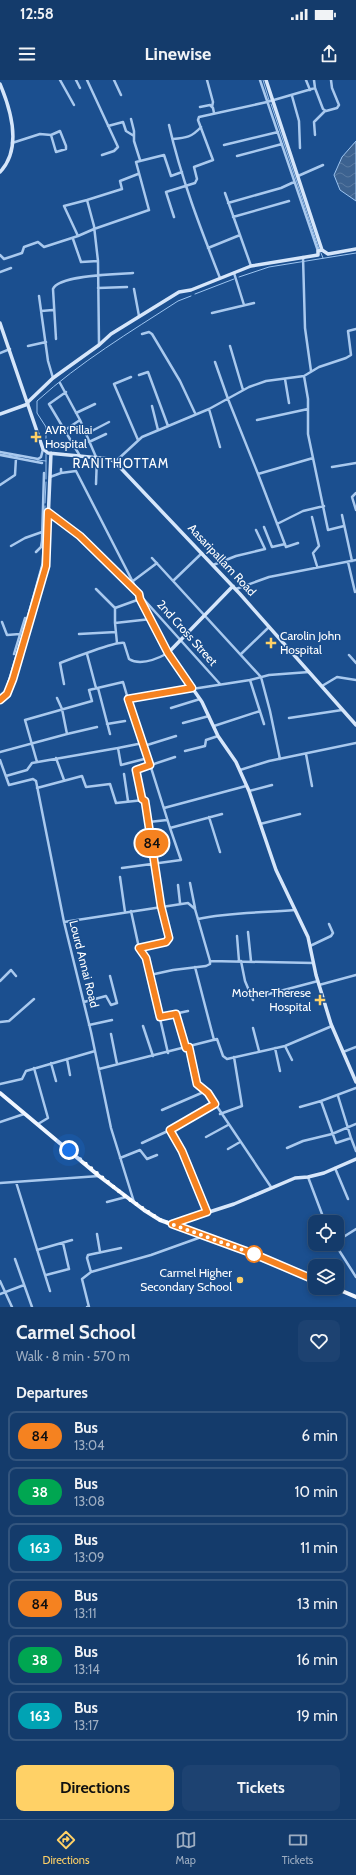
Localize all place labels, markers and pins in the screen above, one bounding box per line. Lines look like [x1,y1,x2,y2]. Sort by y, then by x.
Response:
place label: AVR Pillai Hospital [45,422,92,451]
marker: AVR Pillai Hospital [30,431,42,443]
place label: Carolin John Hospital [280,628,341,657]
marker: Carolin John Hospital [265,637,277,649]
place label: Mother Therese Hospital [232,985,311,1014]
marker: Mother Therese Hospital [314,994,326,1006]
unlabelled marker [245,1245,263,1263]
place label: Carmel Higher Secondary School [140,1265,232,1294]
marker: Carmel Higher Secondary School [235,1275,245,1285]

